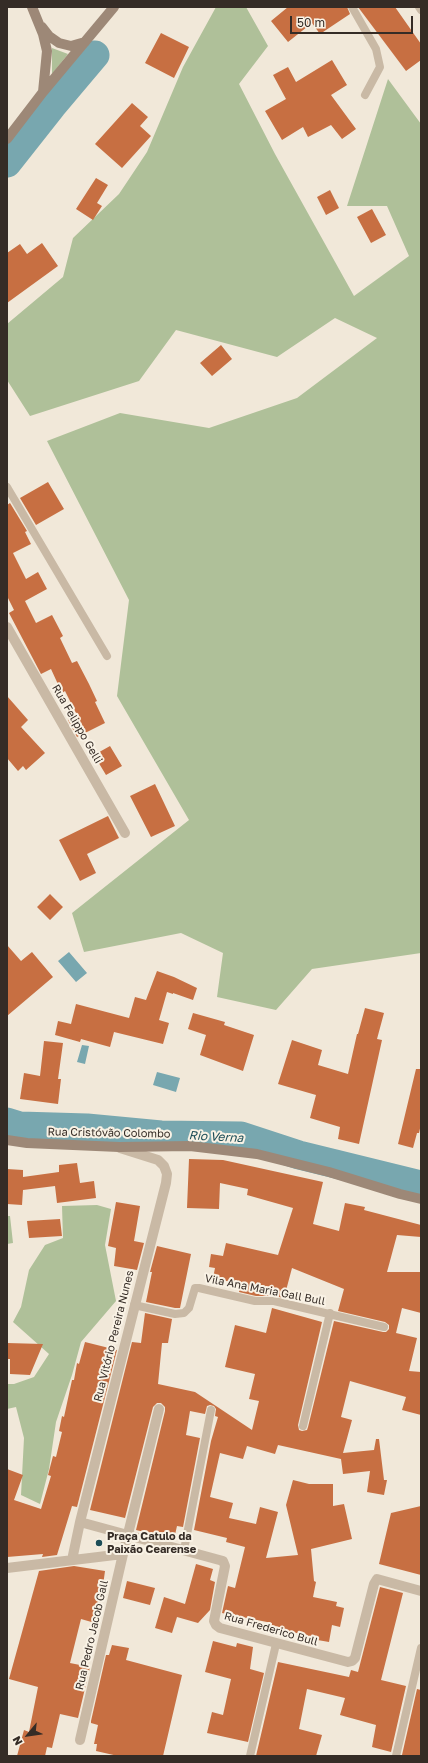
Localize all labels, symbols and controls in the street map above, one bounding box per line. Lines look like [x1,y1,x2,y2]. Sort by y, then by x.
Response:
scale bar [292,8,415,34]
text: 50 m [297,15,325,30]
street label: Rua Felippo Gelli [49,682,105,766]
street label: Rua Cristóvão Colombo [47,1125,171,1141]
water label: Rio Verna [188,1128,244,1146]
street label: Rua Vitório Pereira Nunes [91,1269,137,1403]
street label: Vila Ana Maria Gall Bull [204,1272,326,1308]
place label: Praça Catulo da Paixão Cearense [107,1530,196,1556]
marker: Praça Catulo da Paixão Cearense [94,1538,104,1548]
street label: Rua Pedro Jacob Gall [73,1579,111,1691]
street label: Rua Frederico Bull [223,1609,319,1649]
north arrow [8,1715,48,1755]
text: N [9,1734,25,1748]

